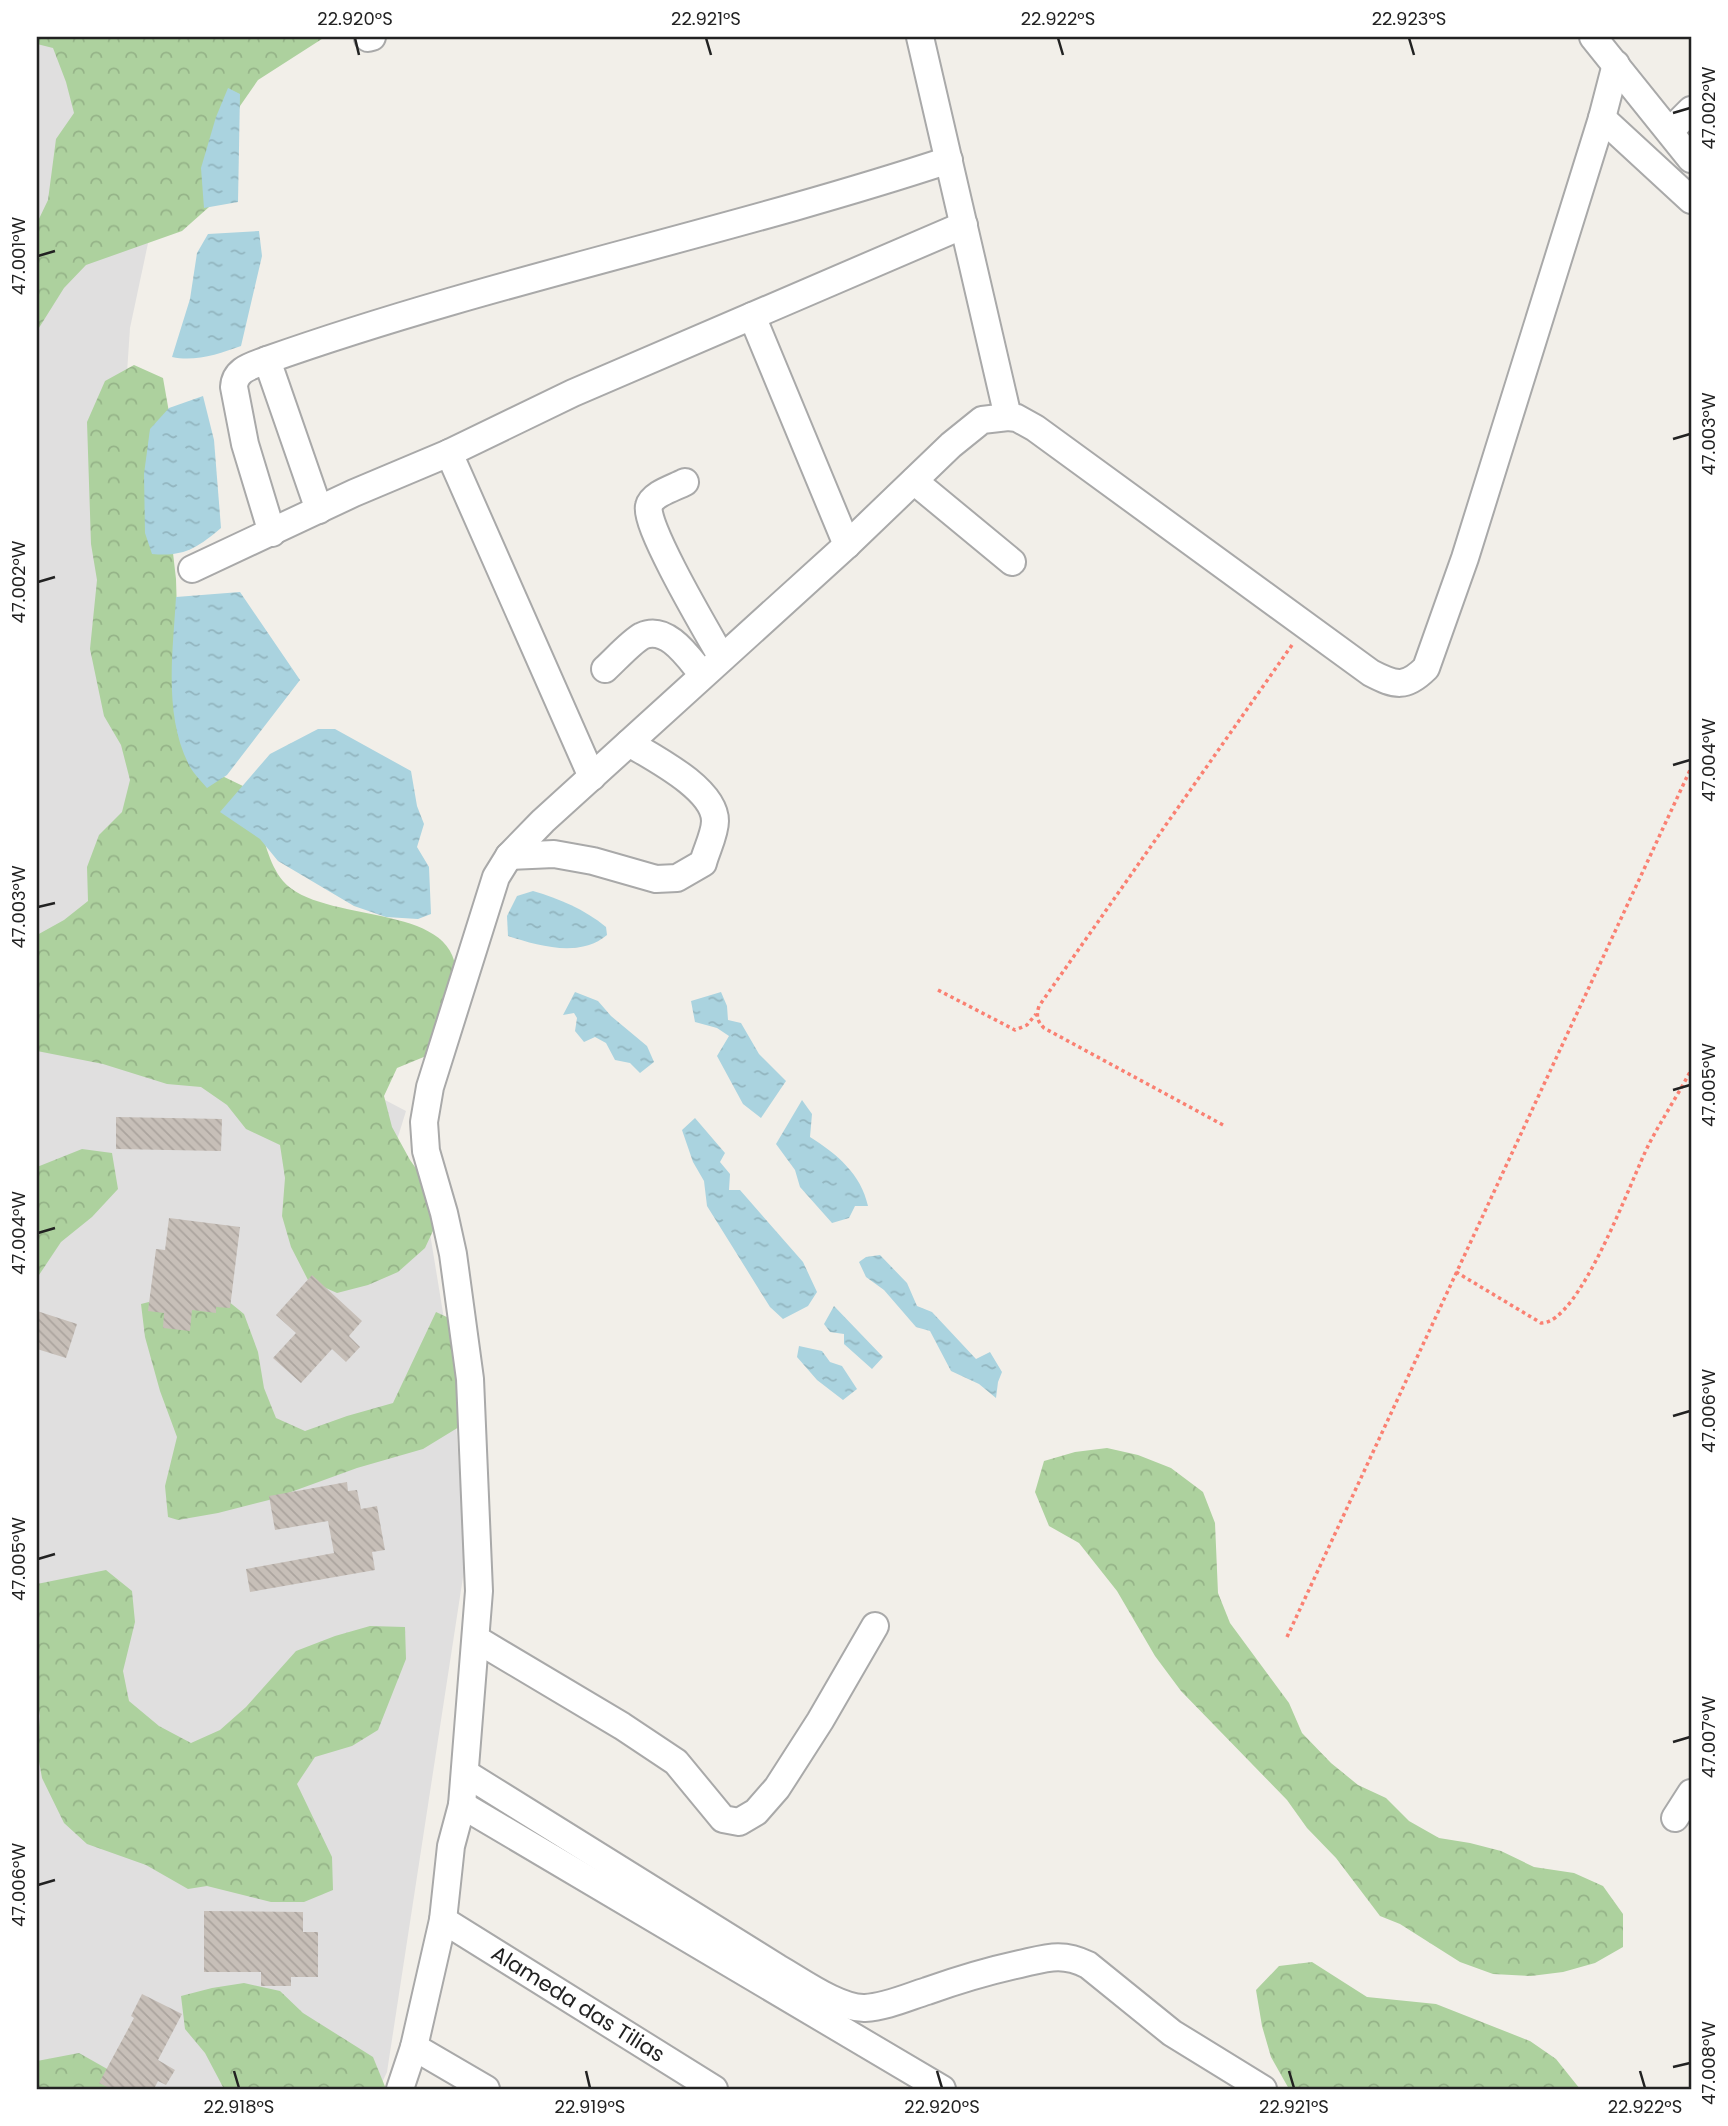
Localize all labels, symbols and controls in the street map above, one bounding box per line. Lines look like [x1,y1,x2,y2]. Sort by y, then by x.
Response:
text: 22.920°S [317,6,393,31]
text: 22.921°S [671,6,741,31]
text: 22.922°S [1021,6,1095,31]
text: 22.923°S [1372,6,1446,31]
text: 47.002°W [1696,66,1721,149]
text: 47.001°W [6,216,31,295]
text: 47.003°W [1696,392,1721,476]
text: 47.002°W [6,540,31,623]
text: 47.004°W [1696,718,1721,802]
text: 47.003°W [6,865,31,949]
text: 47.005°W [1696,1043,1721,1127]
text: 47.004°W [6,1191,31,1275]
text: 47.006°W [1696,1369,1721,1453]
text: 47.005°W [6,1517,31,1601]
text: 47.007°W [1696,1695,1721,1778]
text: 47.006°W [6,1843,31,1927]
street label: Alameda das Tilias [486,1939,670,2069]
text: 47.008°W [1696,2021,1721,2105]
text: 22.918°S [204,2094,274,2119]
text: 22.919°S [555,2094,625,2119]
text: 22.920°S [904,2094,980,2119]
text: 22.921°S [1259,2094,1329,2119]
text: 22.922°S [1608,2094,1682,2119]

